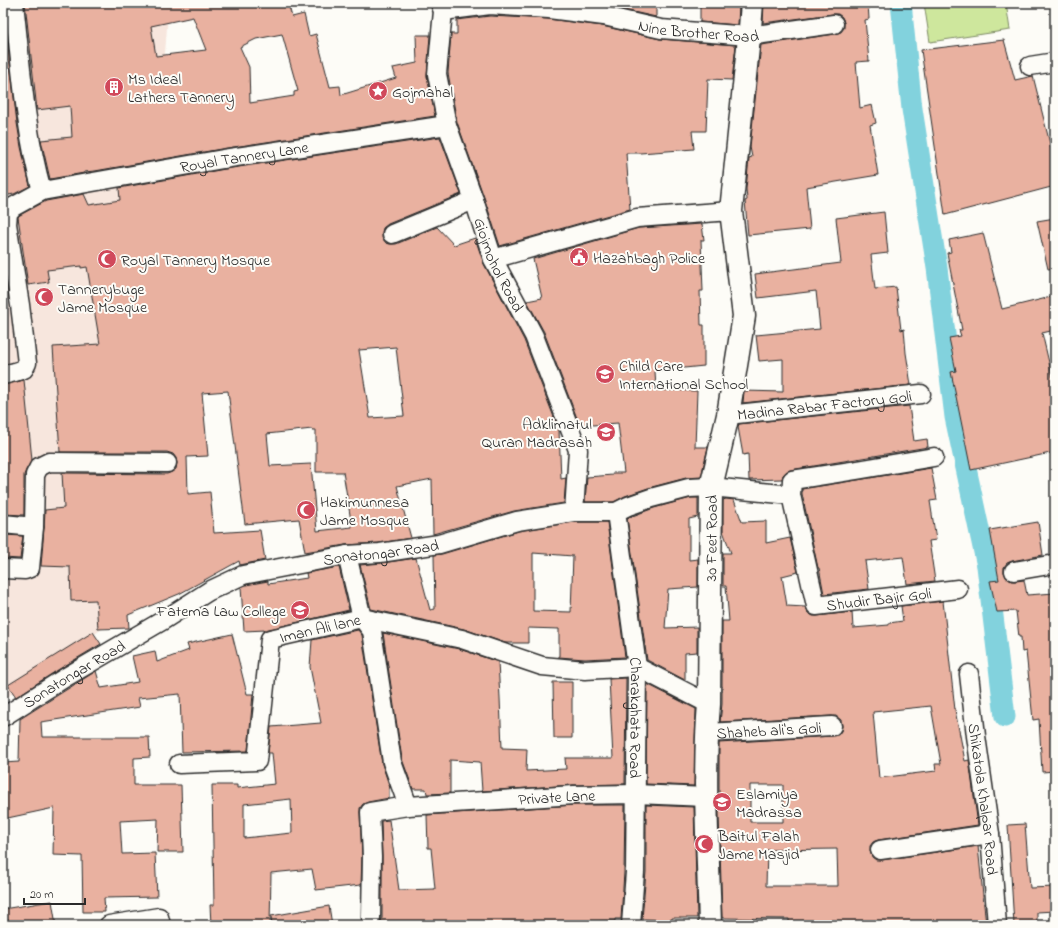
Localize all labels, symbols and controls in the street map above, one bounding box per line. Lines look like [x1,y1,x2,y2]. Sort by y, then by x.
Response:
street label: Nine Brother Road [636,14,761,50]
place label: Ms Ideal Lathers Tannery [128,68,235,110]
building icon: Ms Ideal Lathers Tannery [103,76,125,98]
place icon: Gojmahal [367,80,389,102]
place label: Gojmahal [392,81,454,105]
street label: Royal Tannery Lane [178,136,311,180]
street label: Giojmohol Road [466,215,529,317]
public building icon: Hazahbagh Police [568,246,590,268]
place label: Hazahbagh Police [593,247,706,271]
mosque icon: Royal Tannery Mosque [96,248,118,270]
place label: Royal Tannery Mosque [121,249,271,273]
place label: Tannerybuge Jame Mosque [58,278,148,320]
mosque icon: Tannerybuge Jame Mosque [33,286,55,308]
place label: Child Care International School [619,355,749,397]
school or university icon: Child Care International School [594,363,616,385]
street label: Madina Rabar Factory Goli [736,385,913,428]
place label: Adklimatul Quran Madrasah [482,413,592,455]
school or university icon: Adklimatul Quran Madrasah [595,421,617,443]
place label: Hakimunnesa Jame Mosque [320,491,410,533]
street label: 30 Feet Road [700,495,725,582]
mosque icon: Hakimunnesa Jame Mosque [295,499,317,521]
street label: Sonatongar Road [321,534,441,573]
street label: Shudir Bajir Goli [825,582,933,619]
school or university icon: Fatema Law College [289,599,311,621]
place label: Fatema Law College [156,600,287,624]
street label: Iman Ali lane [277,608,364,650]
street label: Sonatongar Road [19,635,131,716]
street label: Charakghata Road [622,656,647,778]
street label: Shaheb ali's Goli [716,717,822,746]
street label: Shikatola Khalpar Road [961,722,1003,876]
place label: Eslamiya Madrassa [736,783,802,825]
street label: Private Lane [517,785,596,813]
school or university icon: Eslamiya Madrassa [711,791,733,813]
place label: Baitul Falah Jame Masjid [717,825,800,867]
mosque icon: Baitul Falah Jame Masjid [693,833,715,855]
scale bar [24,880,85,906]
text: 20 m [30,886,53,904]

